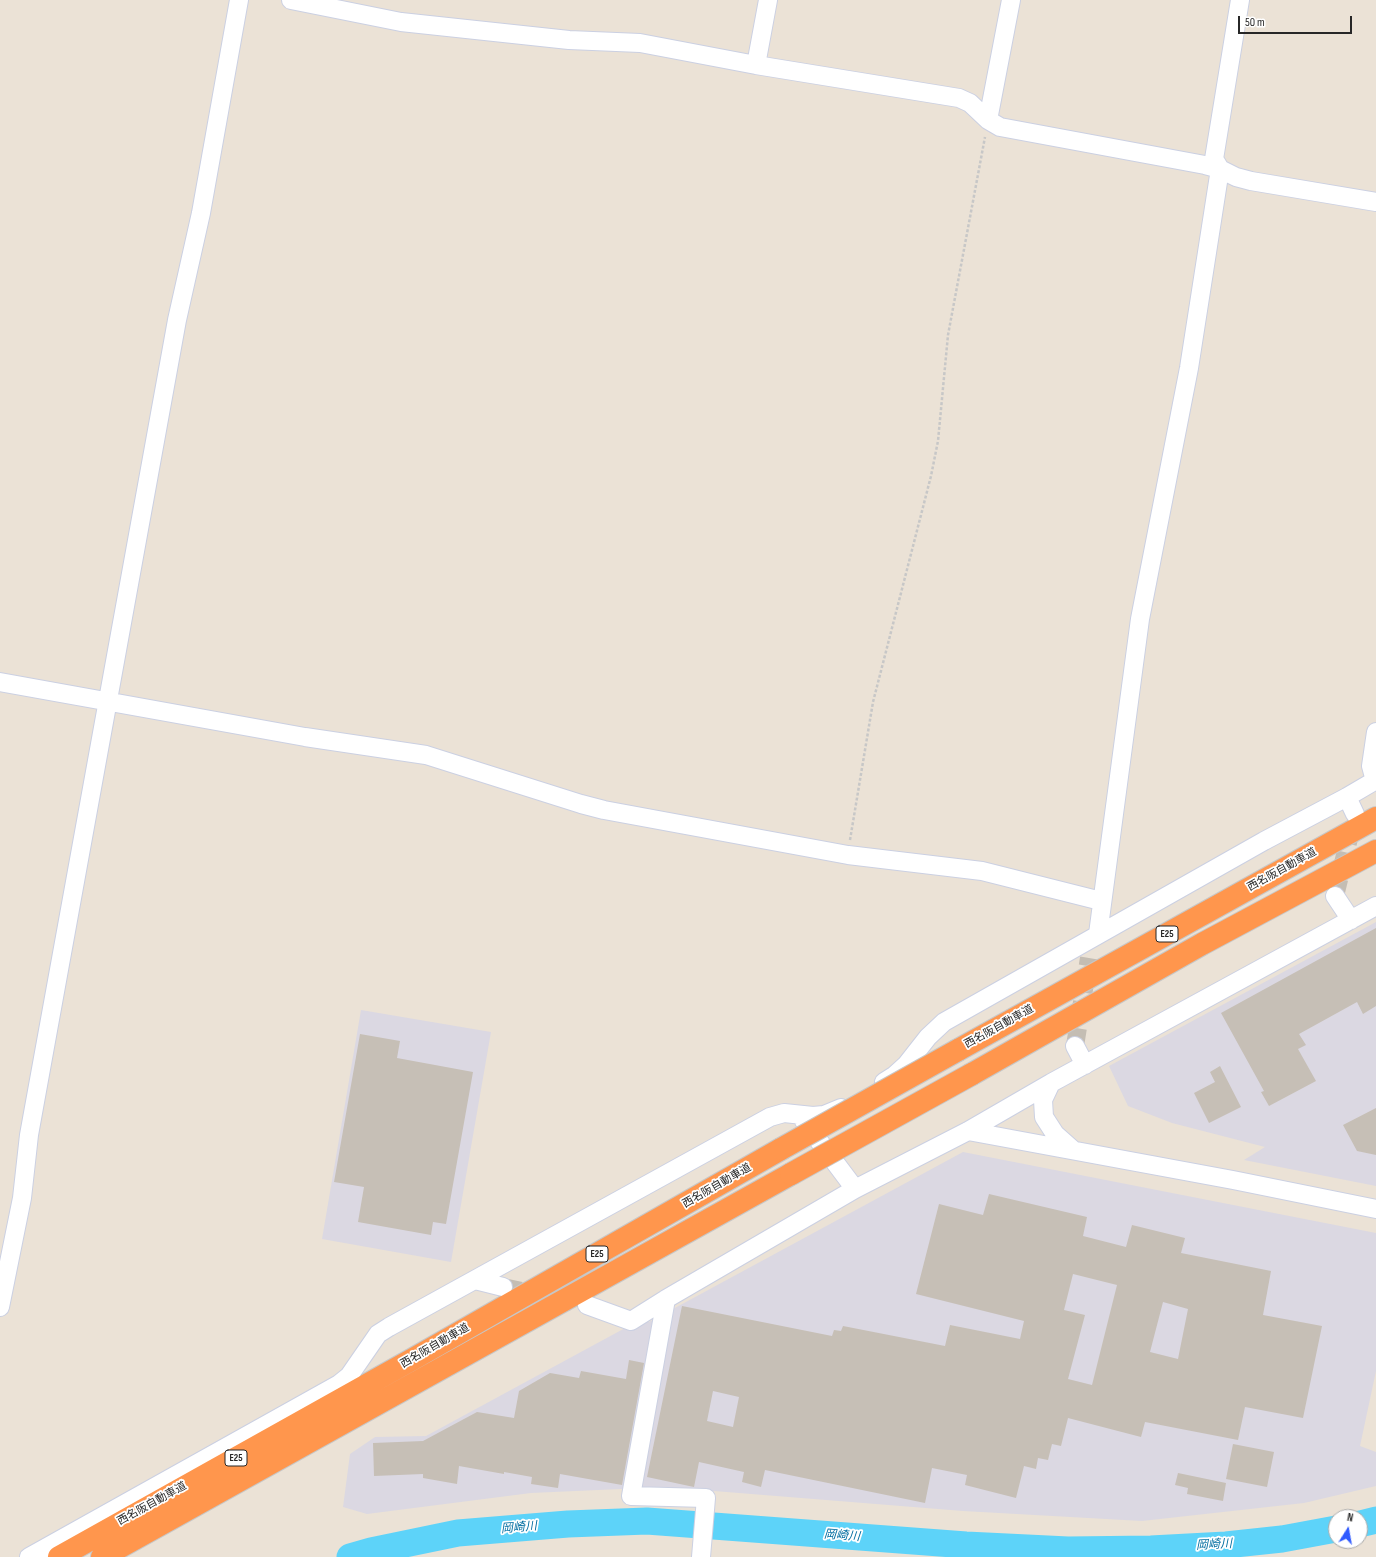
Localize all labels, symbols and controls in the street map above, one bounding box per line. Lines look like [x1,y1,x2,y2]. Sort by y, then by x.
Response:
scale bar [1240,8,1354,34]
text: 50 m [1245,15,1265,30]
street label: 西名阪自動車道 [1245,846,1319,894]
road number: E25 [1156,926,1178,942]
street label: 西名阪自動車道 [962,1003,1036,1051]
street label: 西名阪自動車道 [680,1161,754,1211]
road number: E25 [586,1246,608,1262]
street label: 西名阪自動車道 [398,1321,472,1371]
road number: E25 [225,1450,247,1466]
street label: 西名阪自動車道 [115,1480,189,1528]
north arrow [1328,1509,1368,1549]
text: N [1346,1511,1354,1525]
water label: 岡崎川 [500,1519,538,1537]
water label: 岡崎川 [824,1528,860,1544]
water label: 岡崎川 [1196,1537,1232,1553]

